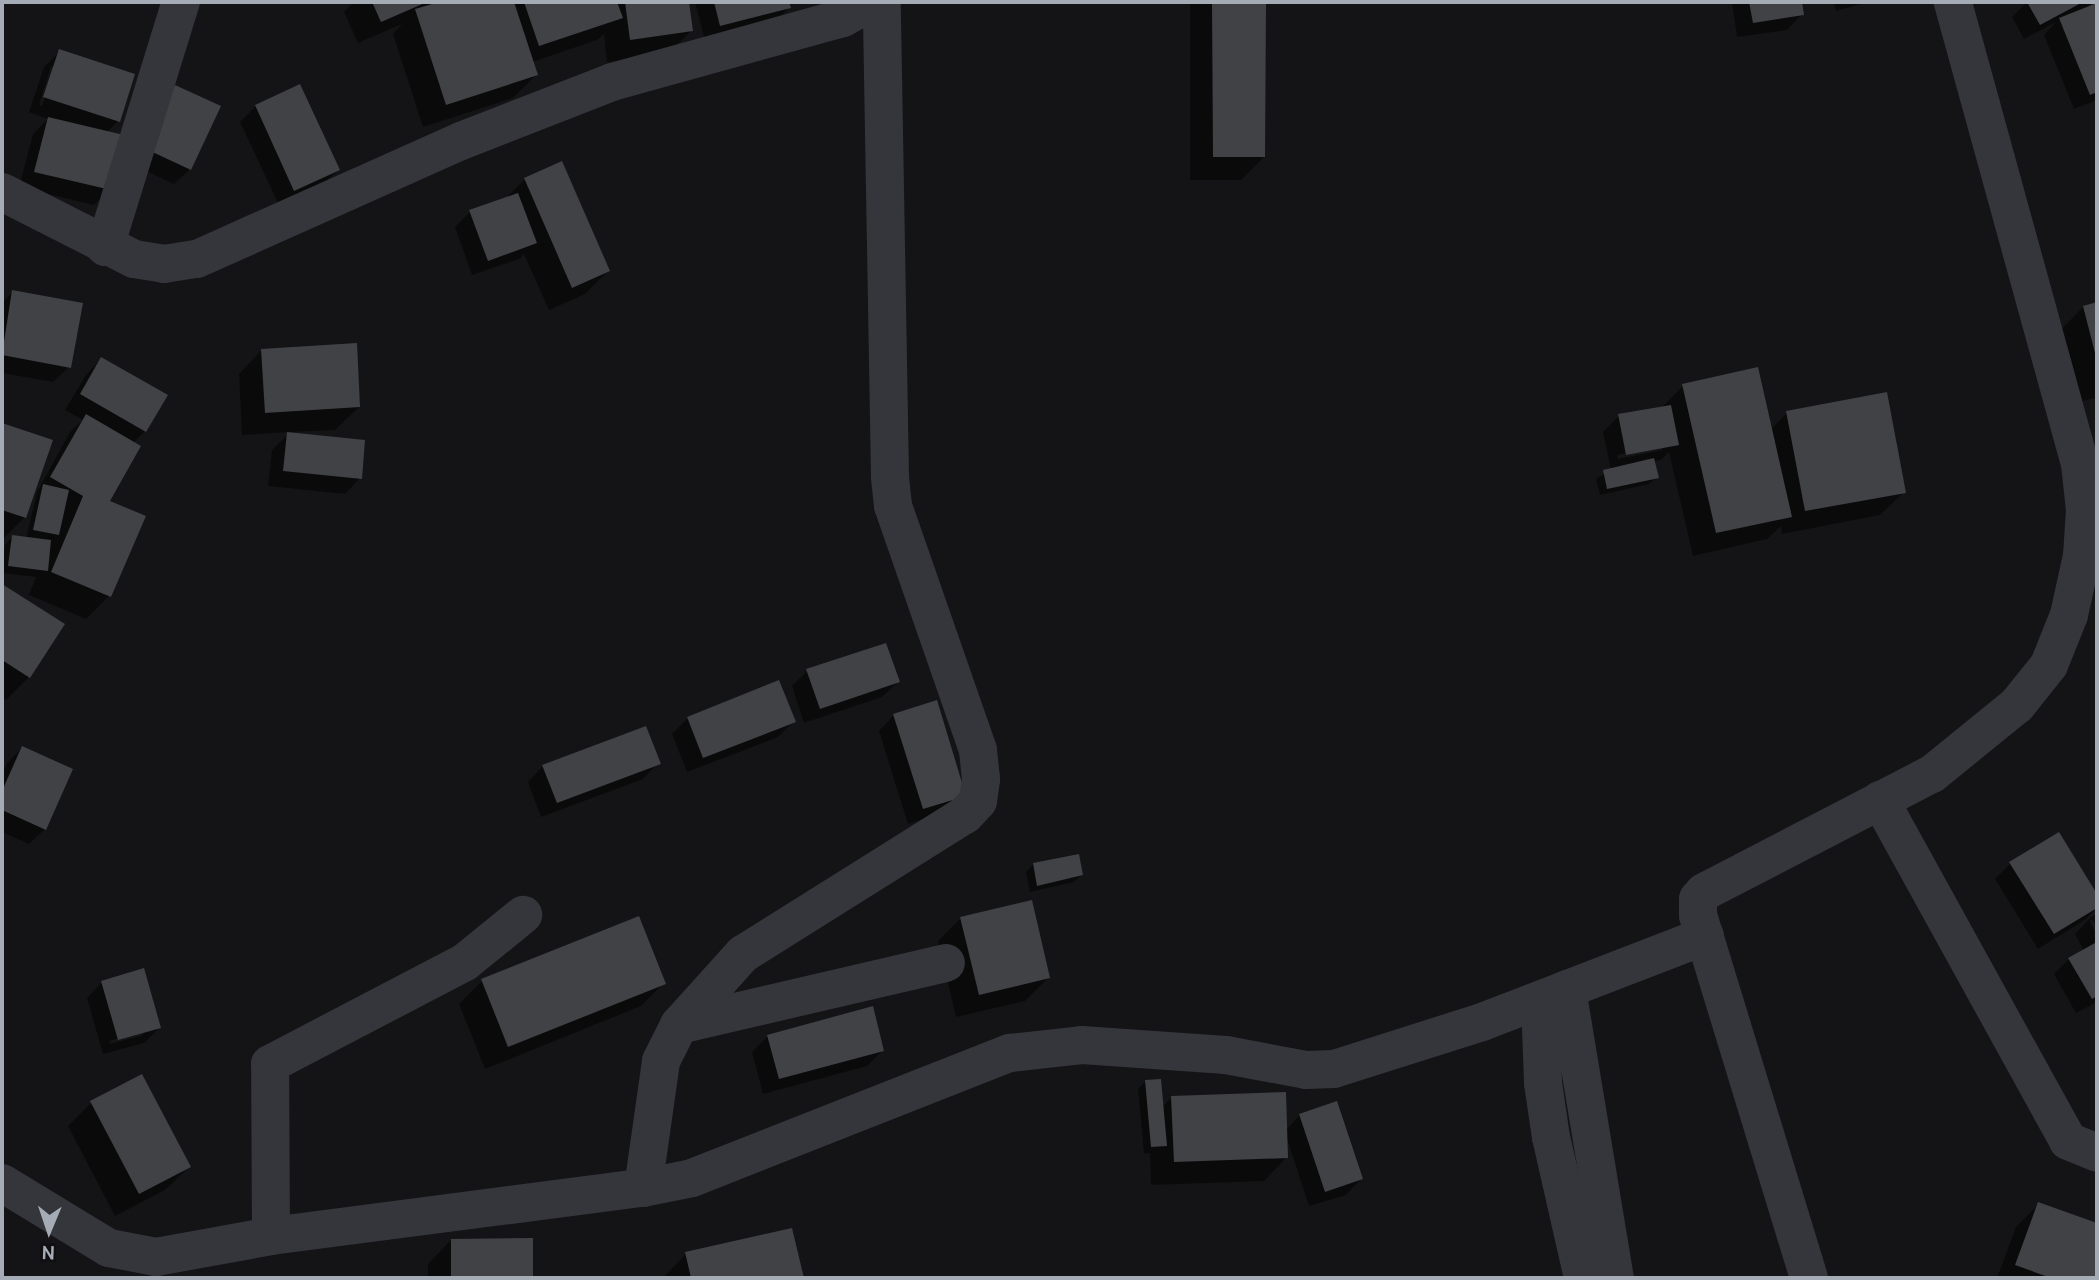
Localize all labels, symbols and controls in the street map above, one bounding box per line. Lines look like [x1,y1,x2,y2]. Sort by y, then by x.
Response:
north arrow [14,1196,84,1266]
text: N [41,1241,55,1264]

